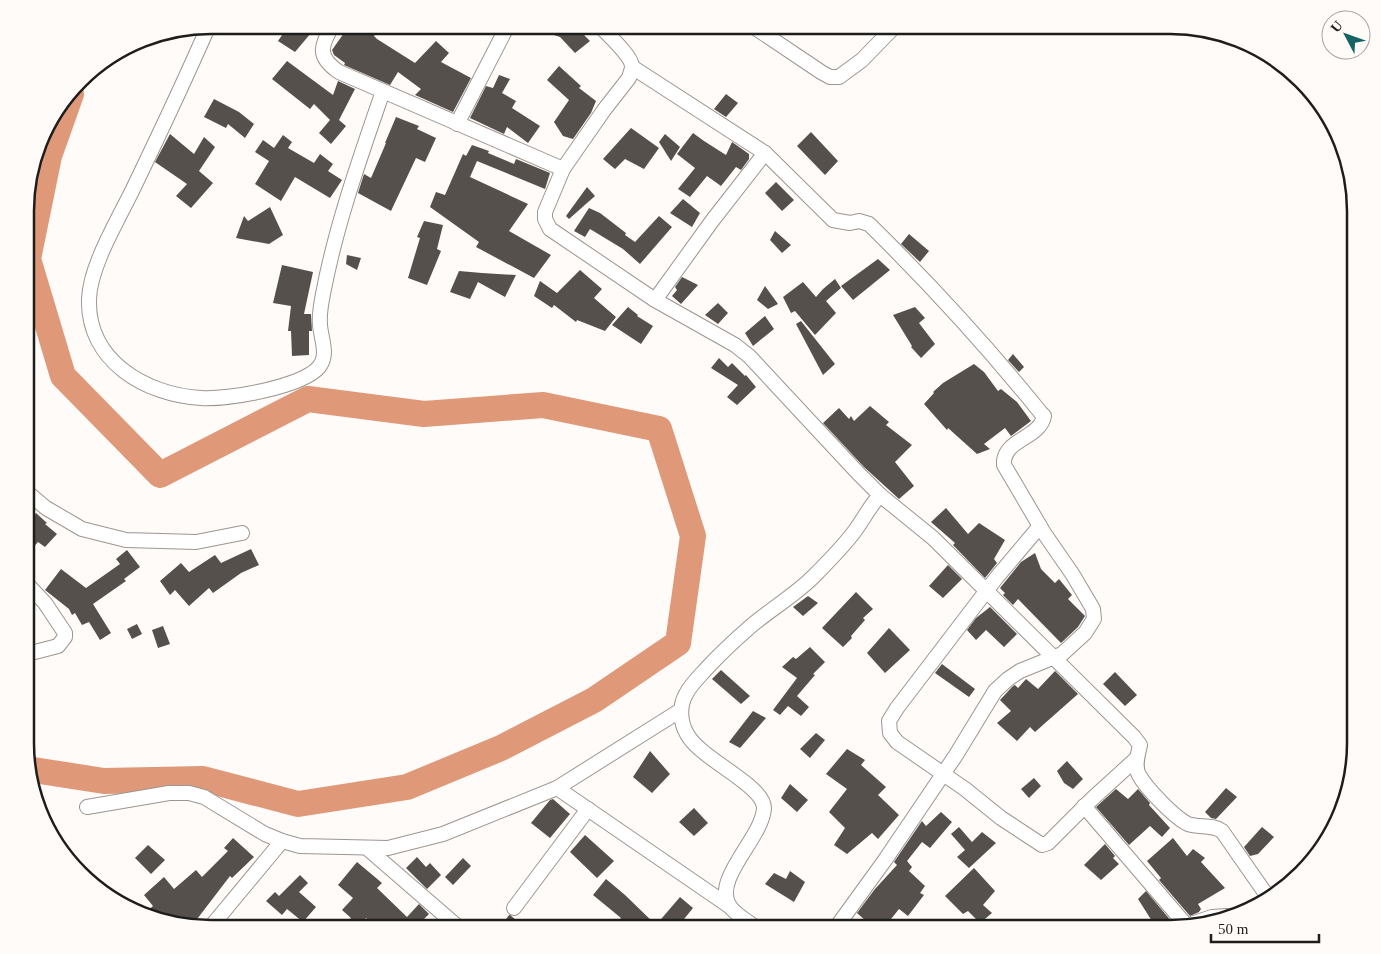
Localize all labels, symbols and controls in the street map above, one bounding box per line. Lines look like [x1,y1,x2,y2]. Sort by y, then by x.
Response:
north arrow [1321,10,1371,60]
text: U [1328,18,1346,36]
scale bar [1211,912,1318,944]
text: 50 m [1218,921,1249,937]

